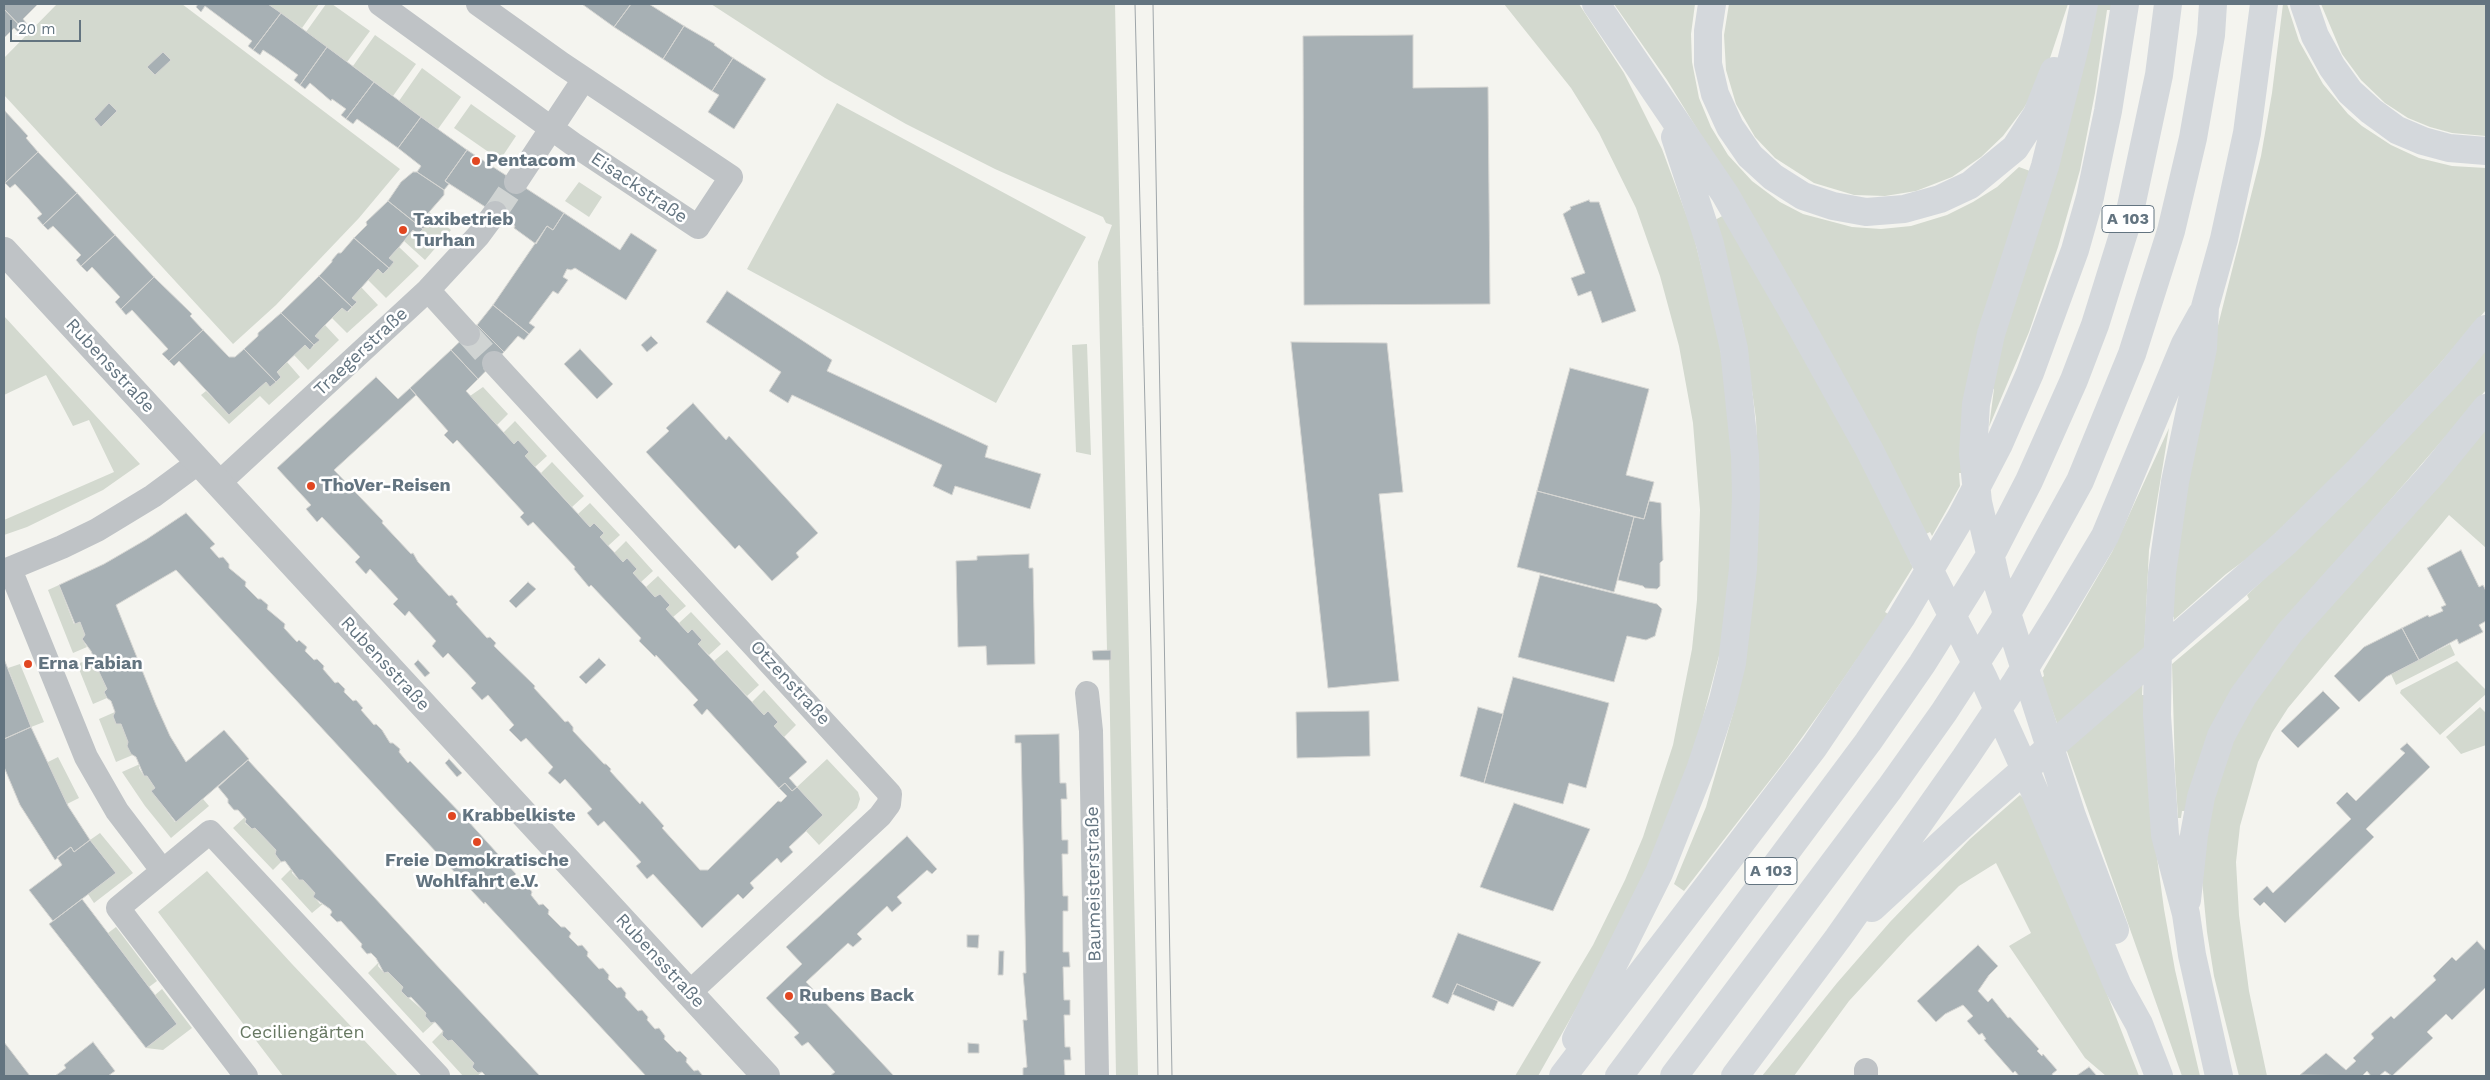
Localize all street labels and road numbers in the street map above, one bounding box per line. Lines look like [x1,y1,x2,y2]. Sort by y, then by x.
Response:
street label: Eisackstraße [587,148,691,228]
road number: A 103 [2102,205,2154,232]
street label: Traegerstraße [310,303,412,401]
street label: Rubensstraße [61,314,159,418]
street label: Rubensstraße [336,612,434,716]
street label: Otzenstraße [745,636,835,730]
street label: Baumeisterstraße [1082,806,1106,962]
road number: A 103 [1745,858,1797,884]
street label: Rubensstraße [611,909,709,1013]

